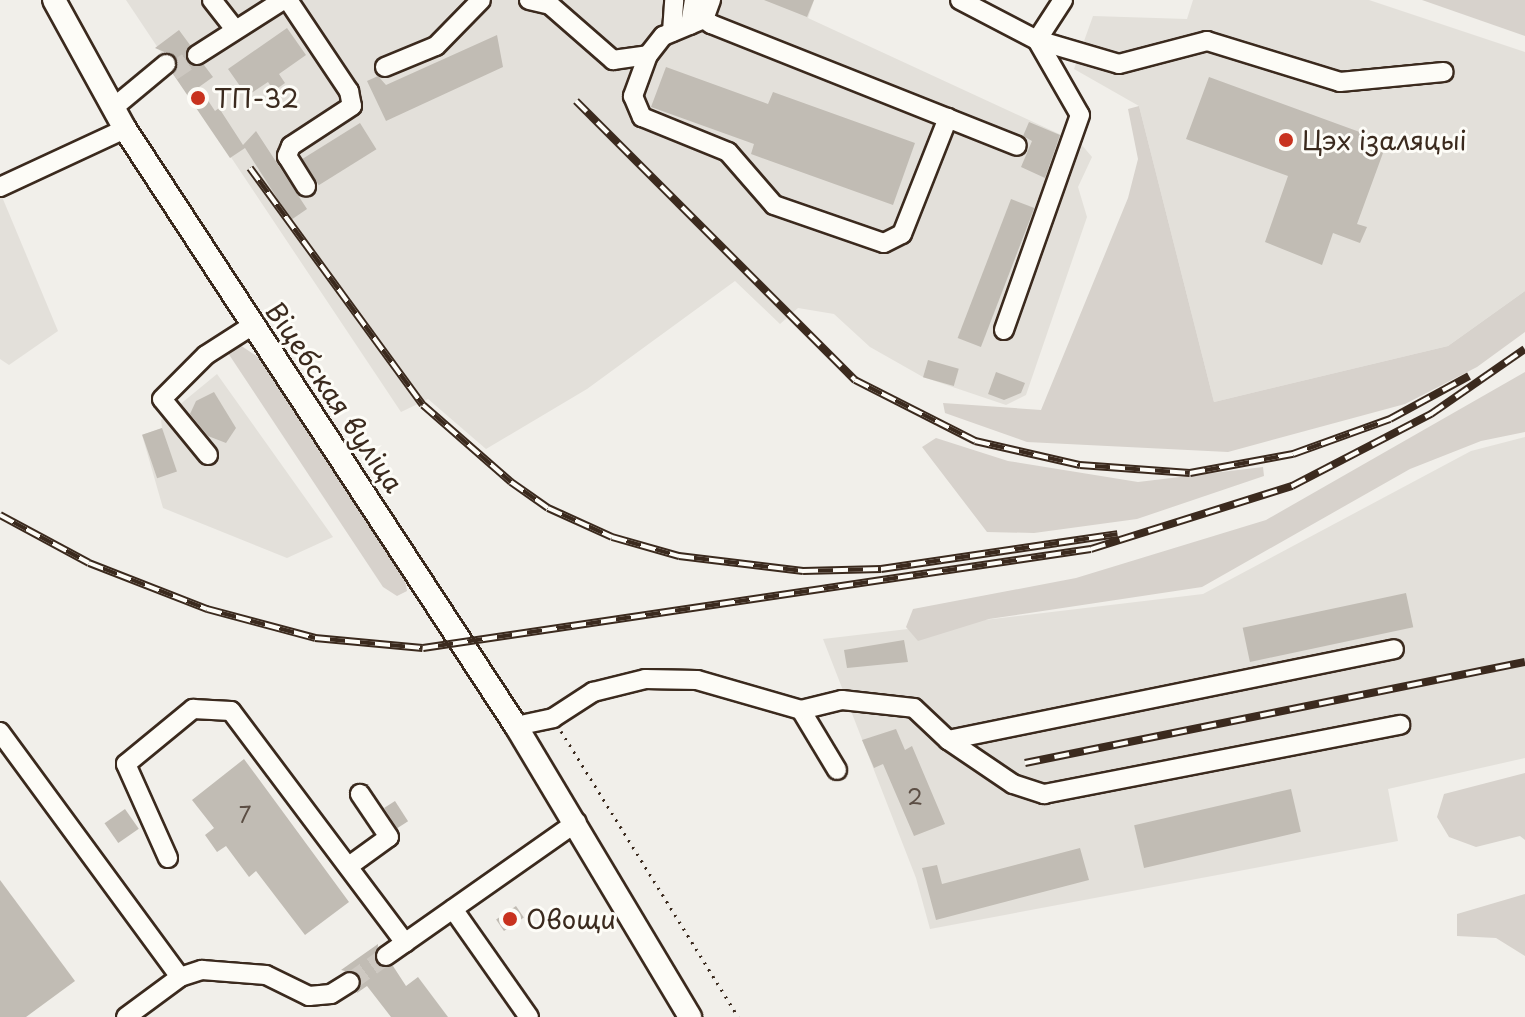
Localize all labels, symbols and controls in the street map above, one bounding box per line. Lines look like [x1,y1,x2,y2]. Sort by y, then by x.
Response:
place label: ТП-32 [214,82,299,114]
marker: ТП-32 [189,89,207,107]
place label: Цэх ізаляцыі [1302,124,1466,156]
marker: Цэх ізаляцыі [1277,131,1295,149]
street label: Віцебская вуліца [259,295,411,499]
house number: 2 [907,783,923,809]
house number: 7 [239,801,251,827]
place label: Овощи [526,903,616,935]
marker: Овощи [501,910,519,928]

